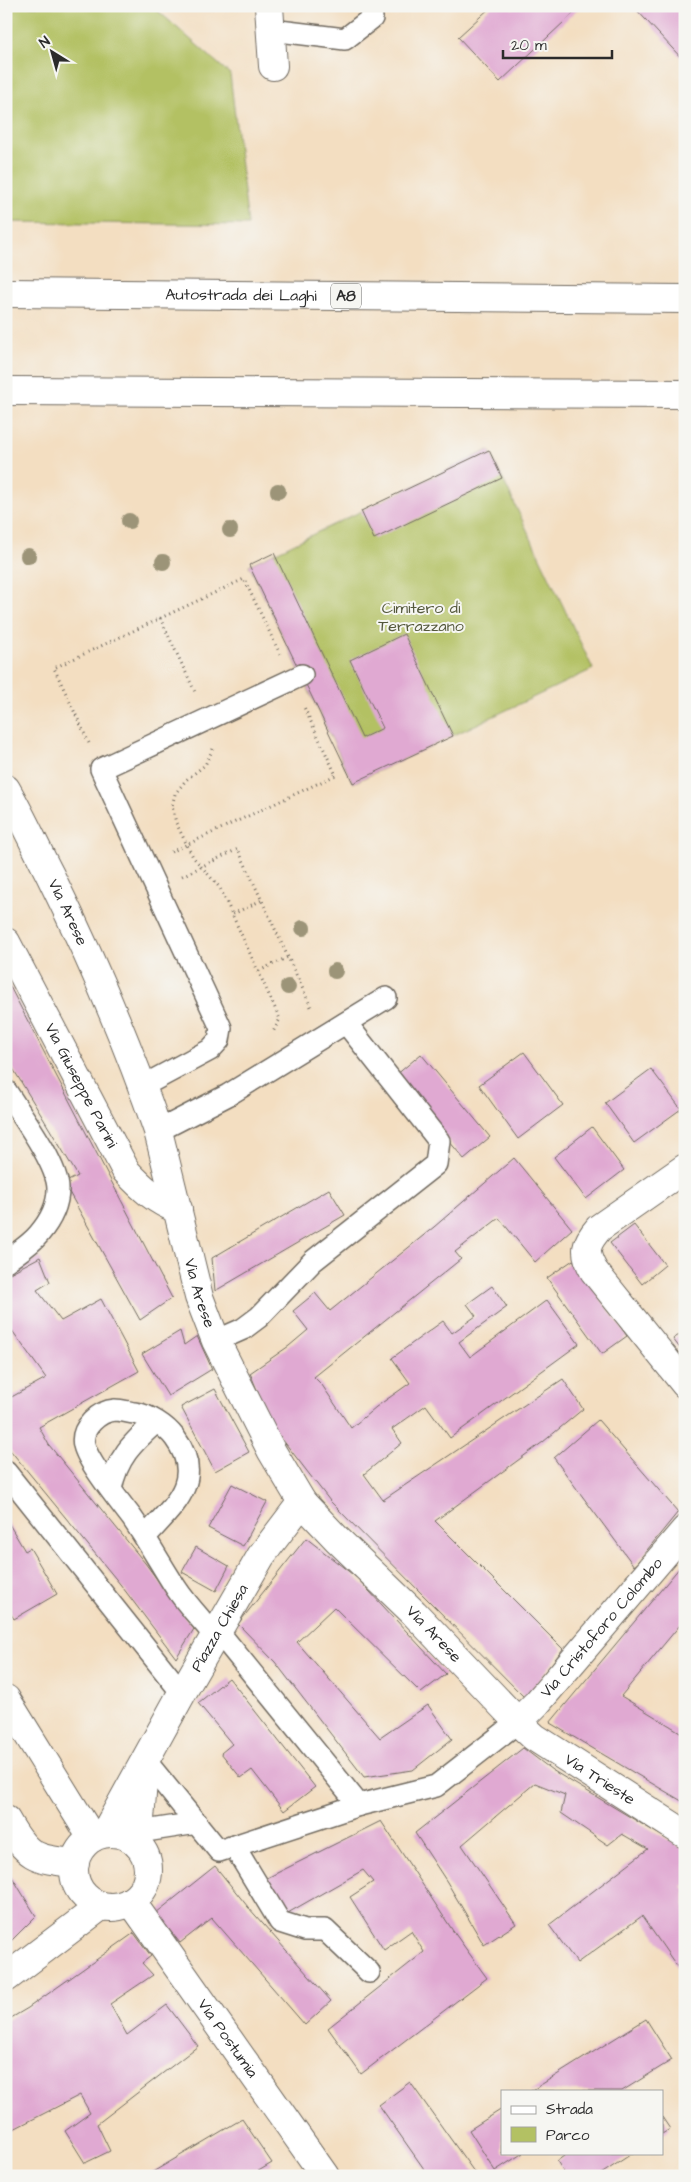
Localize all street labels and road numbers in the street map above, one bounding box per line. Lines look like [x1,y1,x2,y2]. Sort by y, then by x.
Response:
street label: Autostrada dei Laghi [165,283,317,308]
road number: A8 [331,284,361,308]
street label: Via Arese [43,875,93,950]
street label: Via Giuseppe Parini [39,1019,123,1152]
street label: Via Arese [179,1256,221,1331]
street label: Via Cristoforo Colombo [535,1553,668,1702]
street label: Piazza Chiesa [186,1580,253,1676]
street label: Via Arese [401,1600,467,1668]
street label: Via Trieste [560,1748,640,1810]
street label: Via Postumia [192,1994,263,2082]

